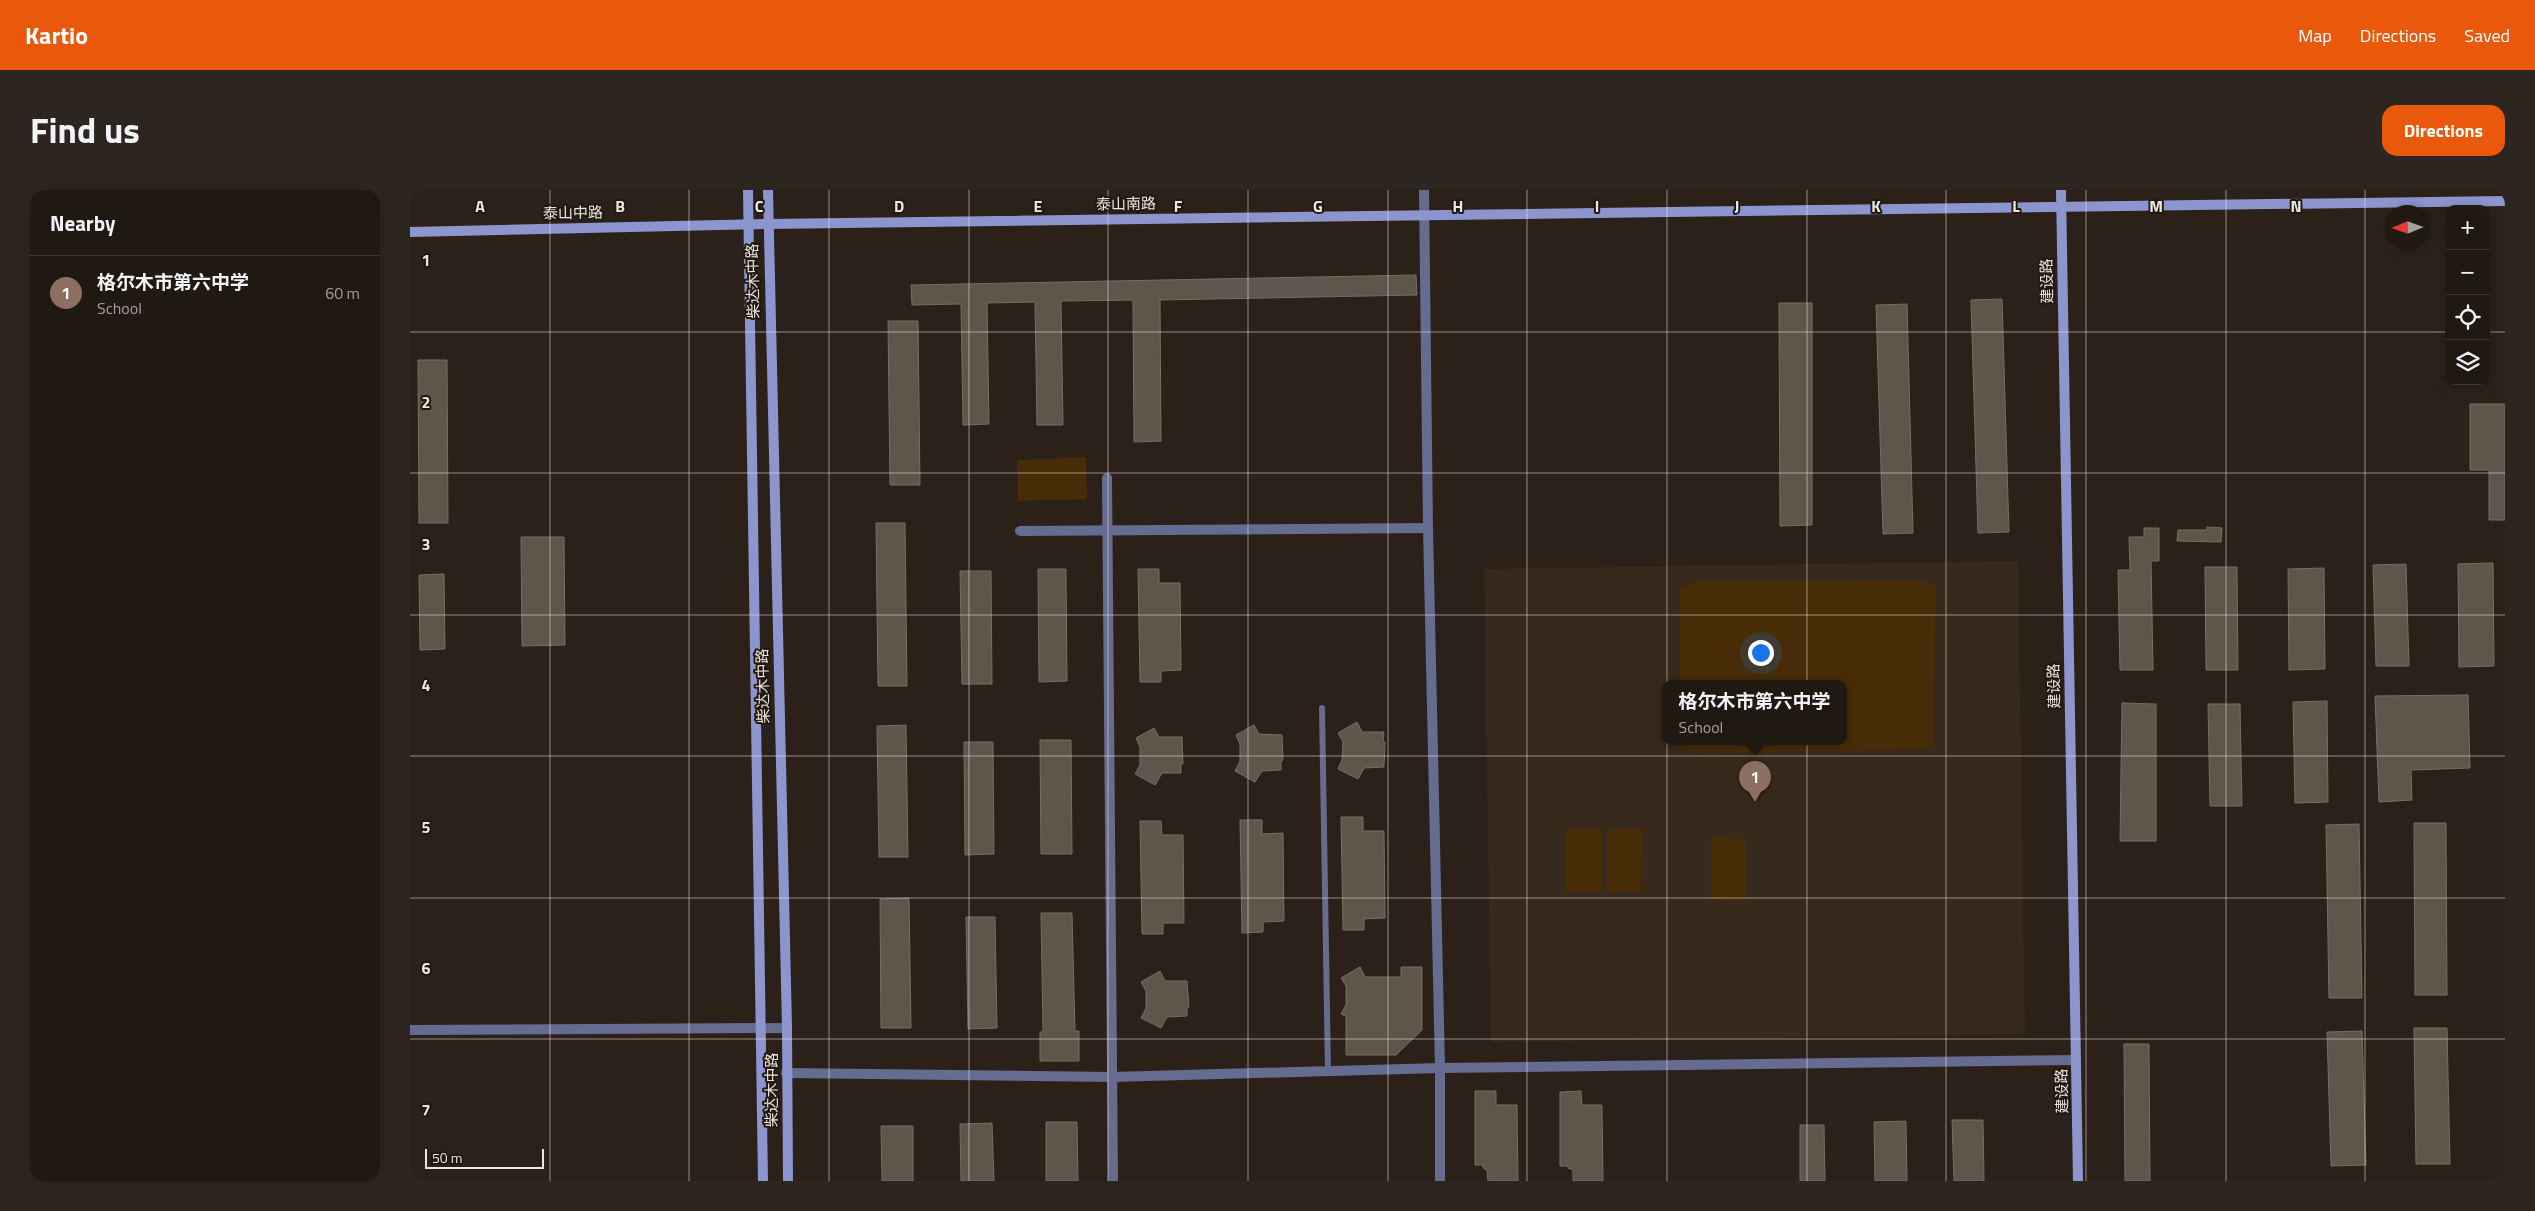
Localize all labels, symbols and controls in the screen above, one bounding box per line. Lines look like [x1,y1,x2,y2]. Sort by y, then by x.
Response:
text: Kartio [25,17,88,53]
text: Map [2298,22,2332,49]
text: Directions [2360,22,2436,49]
text: Saved [2464,22,2510,49]
text: Find us [30,103,140,157]
button: Directions [2382,105,2505,156]
street label: 泰山南路 [1096,191,1156,216]
text: A [475,194,485,218]
text: B [615,194,625,218]
text: C [755,194,764,218]
text: D [894,194,904,218]
text: E [1034,194,1043,218]
text: F [1174,194,1183,218]
text: G [1313,194,1323,218]
text: H [1453,194,1463,218]
text: I [1595,194,1599,218]
text: J [1735,194,1739,218]
text: K [1871,194,1881,218]
text: L [2012,194,2020,218]
text: M [2149,194,2163,218]
text: N [2290,194,2302,218]
street label: 泰山中路 [543,200,603,225]
north arrow [2385,205,2430,250]
map controls [2445,205,2490,385]
button: + [2445,205,2490,250]
text: Nearby [50,207,115,239]
street label: 柴达木中路 [740,243,765,319]
text: 1 [422,248,430,272]
button: − [2445,250,2490,295]
street label: 建设路 [2035,258,2058,304]
text: 格尔木市第六中学 [97,267,249,296]
text: 1 [62,281,70,305]
text: 60 m [325,281,360,305]
button: locate [2445,295,2490,340]
text: School [97,296,142,320]
button: layers [2445,340,2490,385]
text: 2 [422,390,430,414]
text: 3 [422,532,430,556]
your location [1748,640,1774,666]
street label: 柴达木中路 [750,648,775,724]
street label: 建设路 [2042,663,2065,709]
text: 4 [422,673,431,697]
popup [1662,680,1847,745]
text: 格尔木市第六中学 [1678,686,1831,715]
text: School [1678,715,1723,739]
pin: 1 [1739,761,1771,802]
text: 5 [422,815,431,839]
text: 6 [422,956,431,980]
street label: 柴达木中路 [760,1052,783,1128]
street label: 建设路 [2050,1068,2073,1114]
text: 7 [422,1098,430,1122]
scale bar [425,1146,544,1169]
text: 50 m [432,1147,462,1168]

